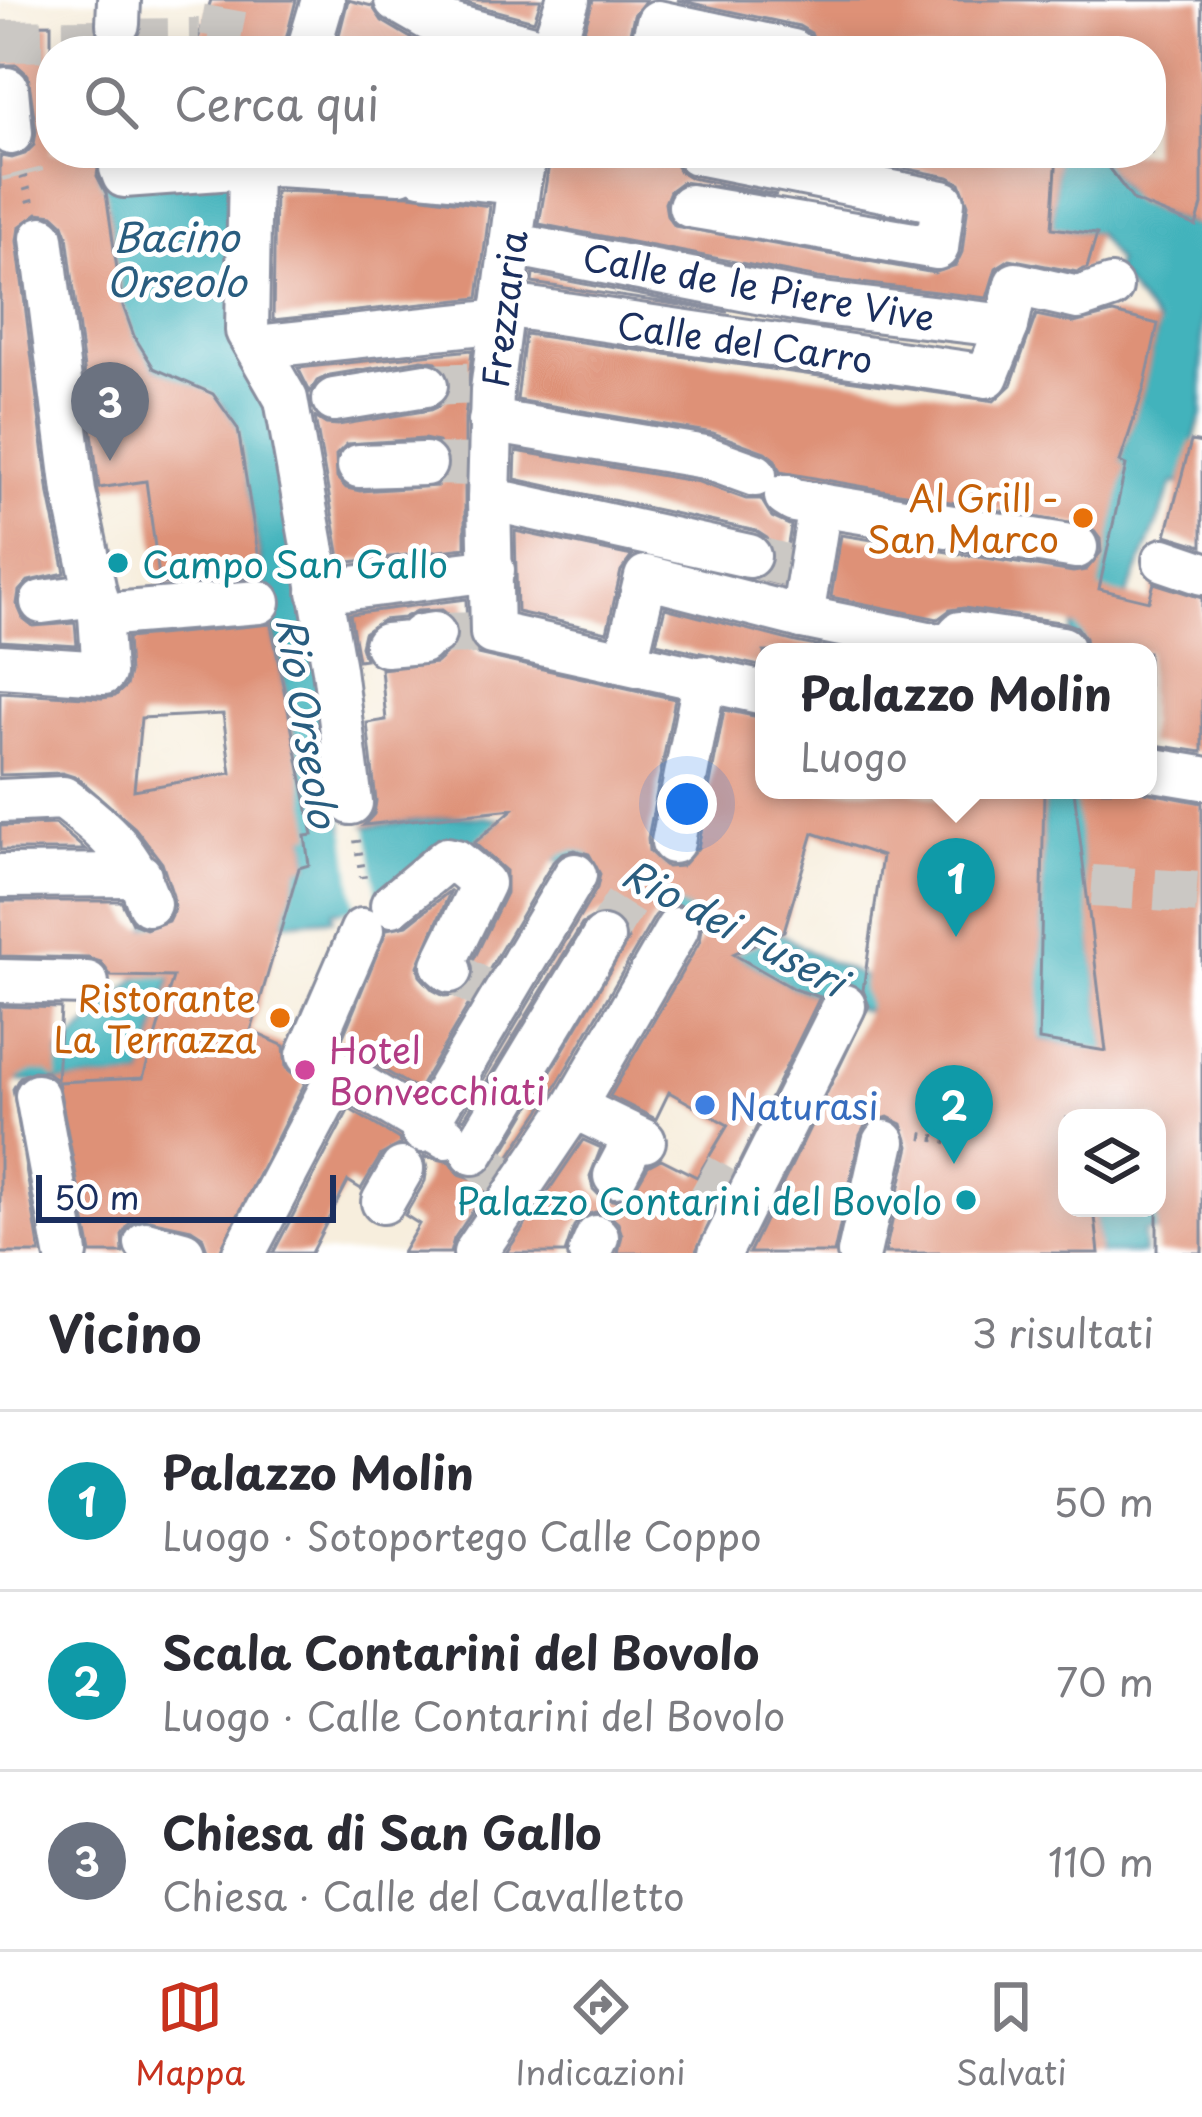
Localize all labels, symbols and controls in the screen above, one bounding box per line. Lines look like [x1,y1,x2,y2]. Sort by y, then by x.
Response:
search box [36,36,1166,168]
text: Cerca qui [174,68,379,136]
icon: search [78,69,144,135]
water label: Bacino Orseolo [106,206,248,310]
street label: Frezzaria [467,227,539,391]
street label: Calle de le Piere Vive [579,228,939,344]
street label: Calle del Carro [614,296,876,386]
pin: 3 [71,362,149,461]
place label: Al Grill - San Marco [867,470,1059,565]
marker: Al Grill - San Marco [1070,505,1096,531]
place label: Campo San Gallo [142,536,448,590]
marker: Campo San Gallo [105,550,131,576]
water label: Rio Orseolo [263,613,355,833]
popup [755,643,1157,799]
text: Palazzo Molin [800,658,1112,726]
text: Luogo [800,726,908,785]
your location [657,774,717,834]
pin: 1 [917,838,995,937]
water label: Rio dei Fuseri [613,842,862,1012]
place label: Ristorante La Terrazza [53,970,256,1065]
marker: Ristorante La Terrazza [267,1005,293,1031]
place label: Hotel Bonvecchiati [329,1022,546,1117]
marker: Hotel Bonvecchiati [292,1057,318,1083]
pin: 2 [915,1065,993,1164]
place label: Naturasi [729,1078,879,1132]
marker: Naturasi [692,1092,718,1118]
map controls [1058,1109,1166,1217]
button: layers [1058,1109,1166,1217]
scale bar [36,1169,336,1222]
text: 50 m [54,1171,140,1221]
place label: Palazzo Contarini del Bovolo [456,1173,942,1227]
marker: Palazzo Contarini del Bovolo [953,1187,979,1213]
text: Vicino [48,1293,201,1370]
text: 3 risultati [971,1302,1154,1361]
text: Palazzo Molin [162,1437,474,1505]
text: 1 [78,1471,96,1530]
text: 50 m [1053,1471,1154,1530]
text: Luogo · Sotoportego Calle Coppo [162,1505,762,1564]
text: Scala Contarini del Bovolo [162,1617,759,1685]
text: 2 [73,1651,101,1710]
text: 70 m [1056,1651,1154,1710]
text: Luogo · Calle Contarini del Bovolo [162,1685,785,1744]
text: Chiesa di San Gallo [162,1797,601,1865]
text: 3 [74,1831,100,1890]
text: 110 m [1048,1831,1154,1890]
text: Chiesa · Calle del Cavalletto [162,1865,685,1924]
tab: Mappa [135,1974,245,2096]
tab: Indicazioni [515,1974,686,2096]
tab: Salvati [956,1974,1067,2096]

